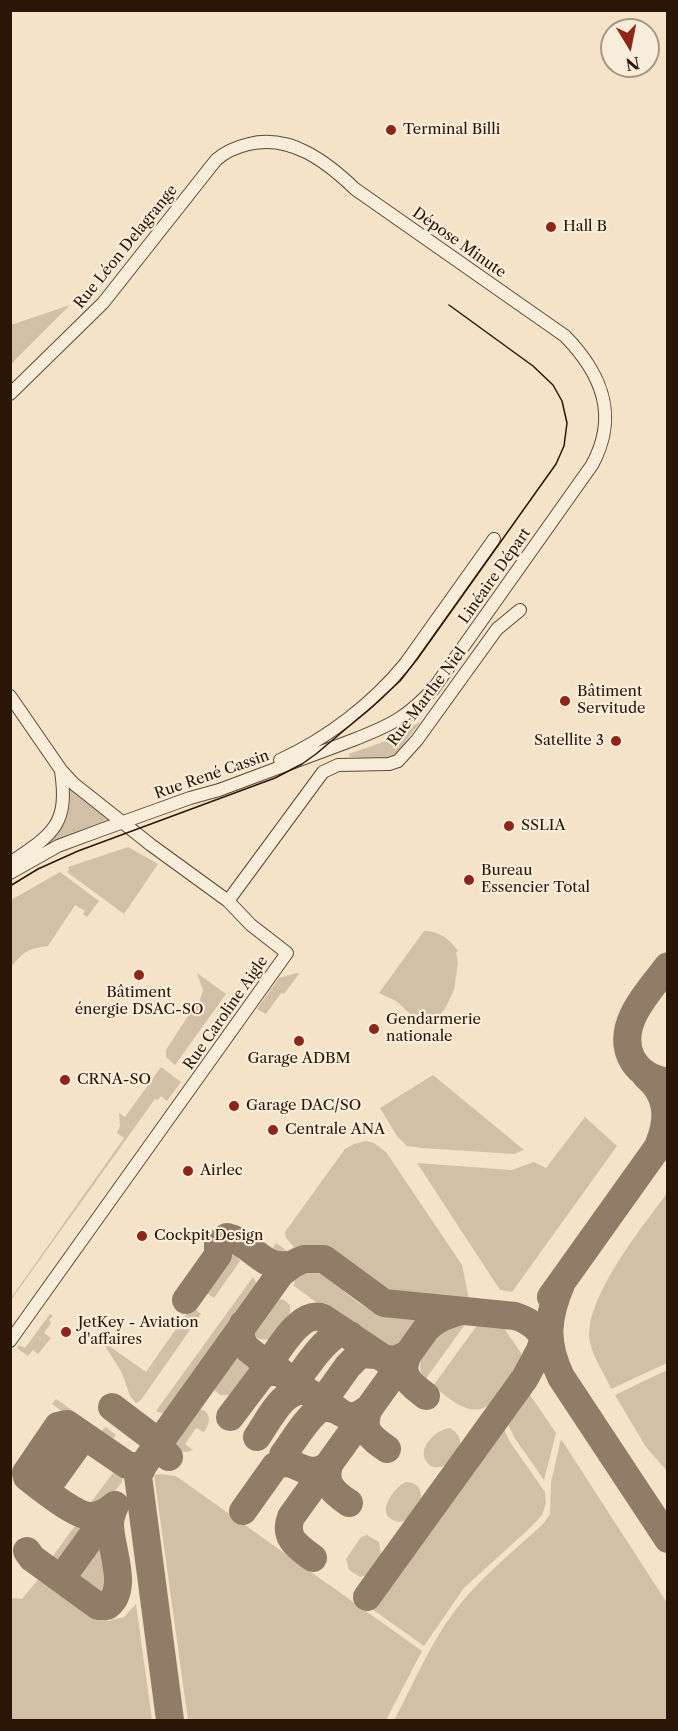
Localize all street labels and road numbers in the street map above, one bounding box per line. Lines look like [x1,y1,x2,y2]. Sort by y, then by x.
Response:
street label: Rue Léon Delagrange [71,181,181,313]
street label: Dépose Minute [409,204,509,282]
street label: Linéaire Départ [455,525,535,627]
street label: Rue Marthe Niel [384,644,470,750]
street label: Rue René Cassin [152,747,272,803]
street label: Rue Caroline Aigle [180,953,272,1073]

